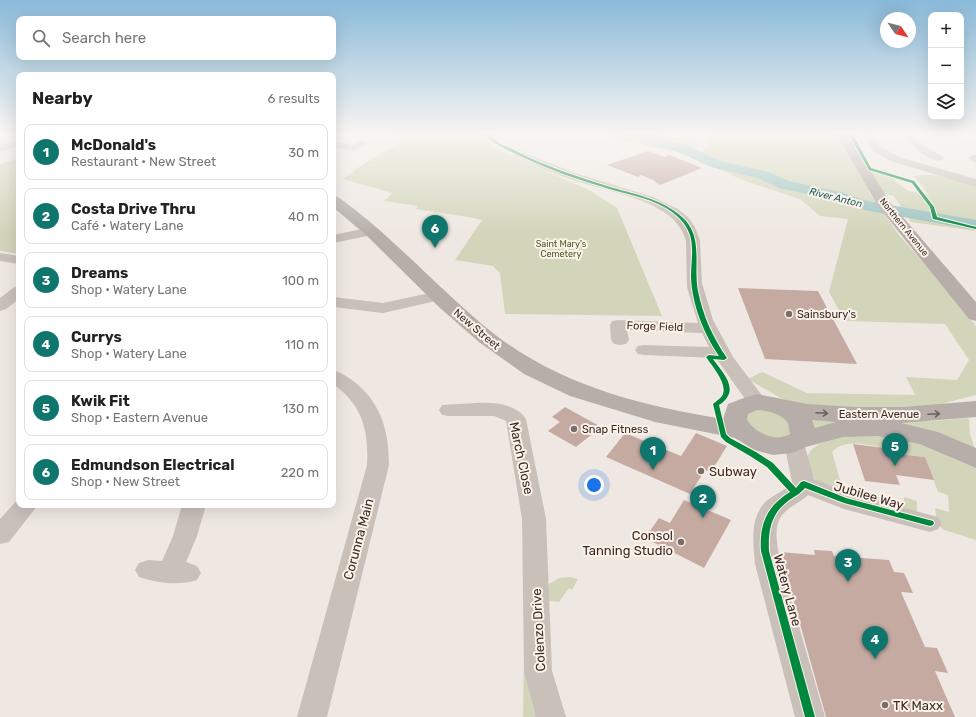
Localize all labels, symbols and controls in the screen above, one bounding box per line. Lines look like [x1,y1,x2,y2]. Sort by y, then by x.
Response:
north arrow [880,12,916,48]
map controls [928,12,964,120]
button: + [928,12,964,48]
search box [16,16,336,60]
icon: search [30,27,52,49]
text: Search here [62,29,146,47]
button: − [928,48,964,84]
button: layers [928,84,964,120]
text: Nearby [32,88,93,108]
text: 6 results [268,91,320,106]
text: McDonald's [71,136,156,154]
text: 1 [43,145,49,160]
text: 30 m [288,145,319,160]
text: Restaurant · New Street [71,154,216,169]
water label: River Anton [808,186,863,210]
street label: Northern Avenue [878,196,930,258]
text: Costa Drive Thru [71,200,196,218]
text: 2 [42,209,50,224]
text: 40 m [288,209,319,224]
pin: 6 [422,215,448,248]
text: Café · Watery Lane [71,218,184,233]
park label: Saint Mary's Cemetery [536,239,587,259]
text: Dreams [71,264,128,282]
text: 3 [42,273,50,288]
text: 100 m [282,273,319,288]
text: Shop · Watery Lane [71,282,187,297]
street label: New Street [451,306,503,353]
place label: Sainsbury's [797,308,856,321]
marker: Sainsbury's [784,309,794,319]
street label: Forge Field [626,319,683,334]
text: Currys [71,328,122,346]
text: 4 [42,337,50,352]
text: 110 m [285,337,319,352]
text: Shop · Watery Lane [71,346,187,361]
text: Kwik Fit [71,392,130,410]
text: 5 [42,401,50,416]
text: 130 m [283,401,319,416]
street label: Eastern Avenue [839,408,919,421]
text: Shop · Eastern Avenue [71,410,208,425]
one-way arrow [815,410,828,417]
one-way arrow [927,410,940,417]
street label: March Close [507,420,537,496]
place label: Snap Fitness [582,423,649,436]
marker: Snap Fitness [569,424,579,434]
pin: 5 [882,433,908,466]
pin: 1 [640,437,666,470]
text: Edmundson Electrical [71,456,235,474]
place label: Subway [709,464,757,479]
text: 6 [42,465,50,480]
text: 220 m [281,465,319,480]
marker: Subway [696,466,706,476]
text: Shop · New Street [71,474,180,489]
your location [584,475,604,495]
street label: Jubilee Way [832,478,905,513]
pin: 2 [690,485,716,518]
street label: Corunna Main [340,497,377,581]
place label: Consol Tanning Studio [582,528,673,559]
marker: Consol Tanning Studio [676,537,686,547]
pin: 3 [835,549,861,582]
street label: Watery Lane [771,552,804,628]
street label: Colenzo Drive [529,588,548,672]
pin: 4 [862,626,888,659]
place label: TK Maxx [893,698,943,713]
marker: TK Maxx [880,700,890,710]

